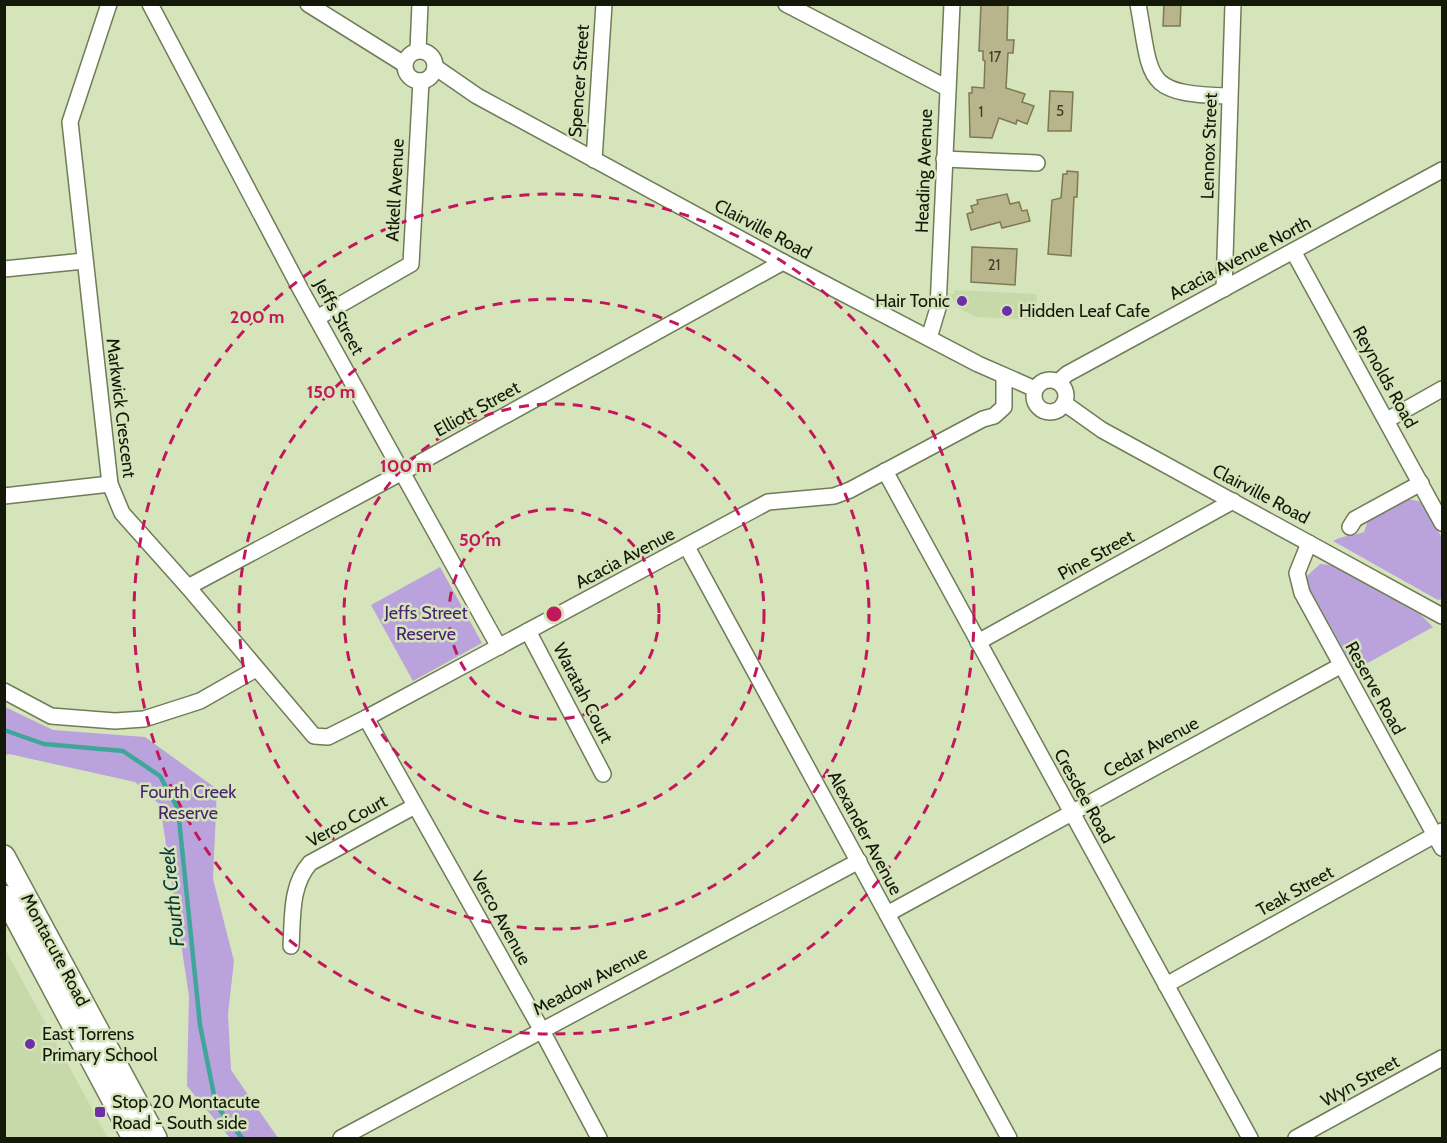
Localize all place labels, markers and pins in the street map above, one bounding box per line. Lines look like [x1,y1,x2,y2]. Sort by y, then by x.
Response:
place label: Hair Tonic [875,290,950,312]
marker: Hair Tonic [955,294,969,308]
place label: Hidden Leaf Cafe [1019,300,1150,322]
marker: Hidden Leaf Cafe [1000,304,1014,318]
centre of rings [544,604,564,624]
place label: East Torrens Primary School [42,1023,158,1066]
marker: East Torrens Primary School [23,1037,37,1051]
place label: Stop 20 Montacute Road - South side [112,1091,260,1134]
marker: Stop 20 Montacute Road - South side [93,1105,107,1119]

